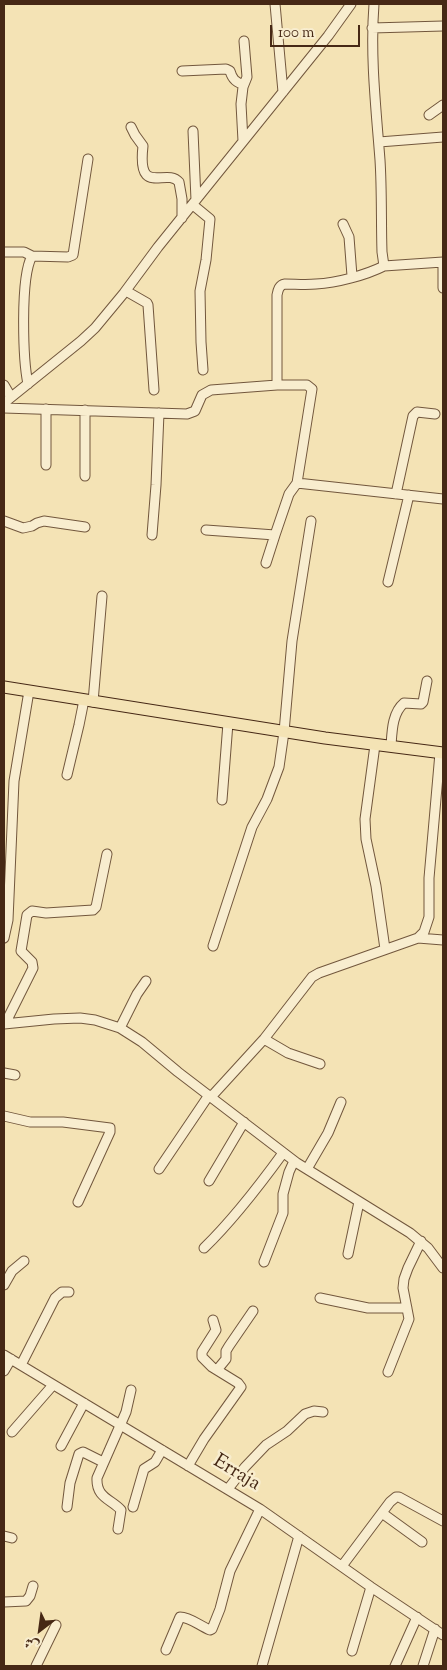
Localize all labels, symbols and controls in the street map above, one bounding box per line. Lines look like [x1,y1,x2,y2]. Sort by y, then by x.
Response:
scale bar [272,15,362,47]
text: 100 m [278,23,314,44]
street label: Erraja [208,1451,264,1497]
north arrow [15,1605,65,1655]
text: ش [21,1631,44,1655]

